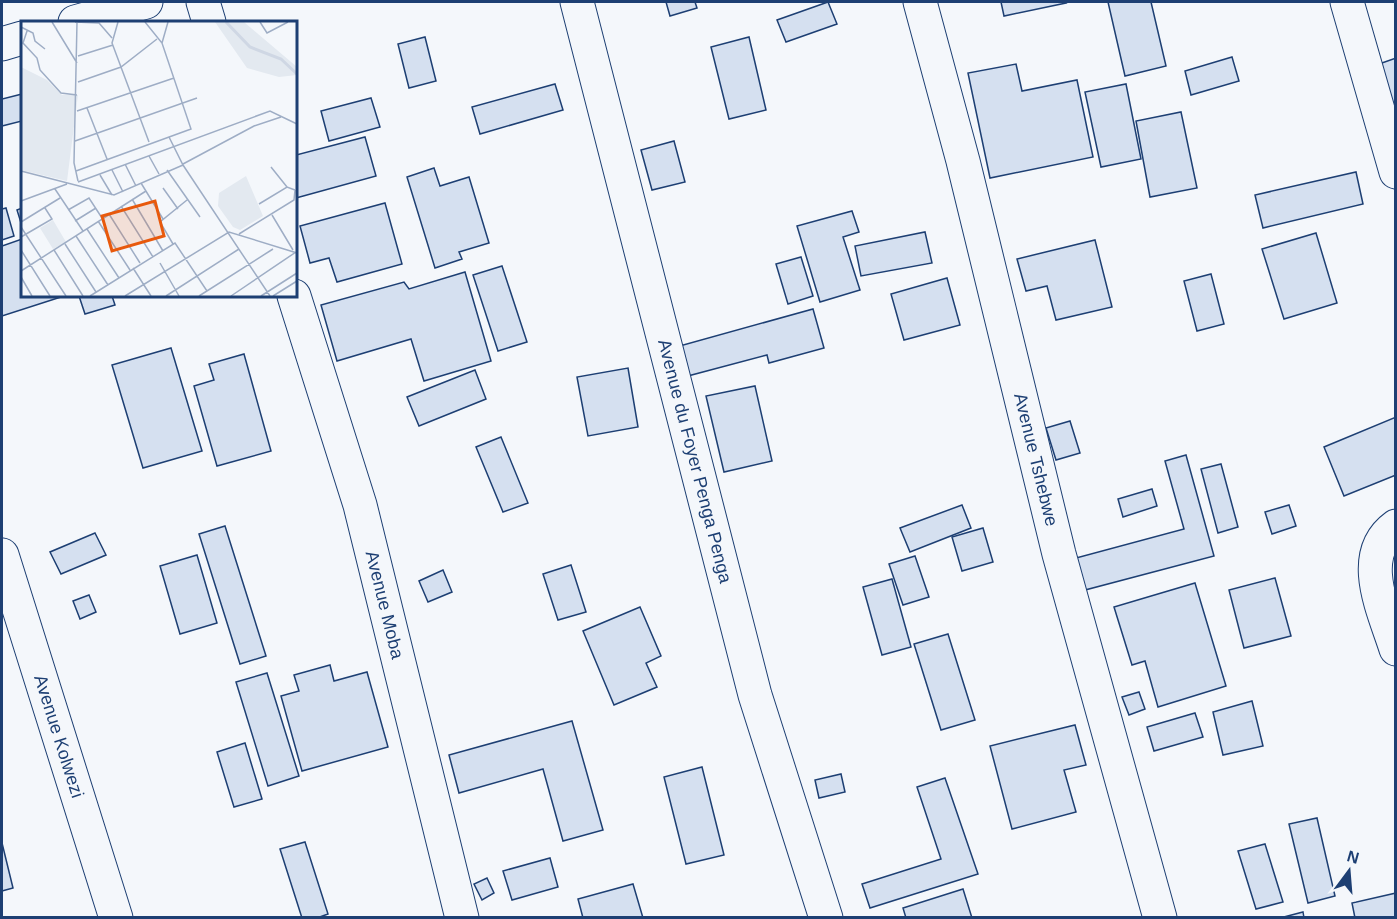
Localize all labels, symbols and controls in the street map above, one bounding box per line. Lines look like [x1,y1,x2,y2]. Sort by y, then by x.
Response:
inset map [21,21,297,297]
street label: Avenue du Foyer Penga Penga [654,337,736,586]
street label: Avenue Tshebwe [1010,391,1062,528]
street label: Avenue Moba [362,549,408,662]
street label: Avenue Kolwezi [30,672,88,800]
north arrow [1319,841,1379,901]
text: N [1345,847,1361,867]

